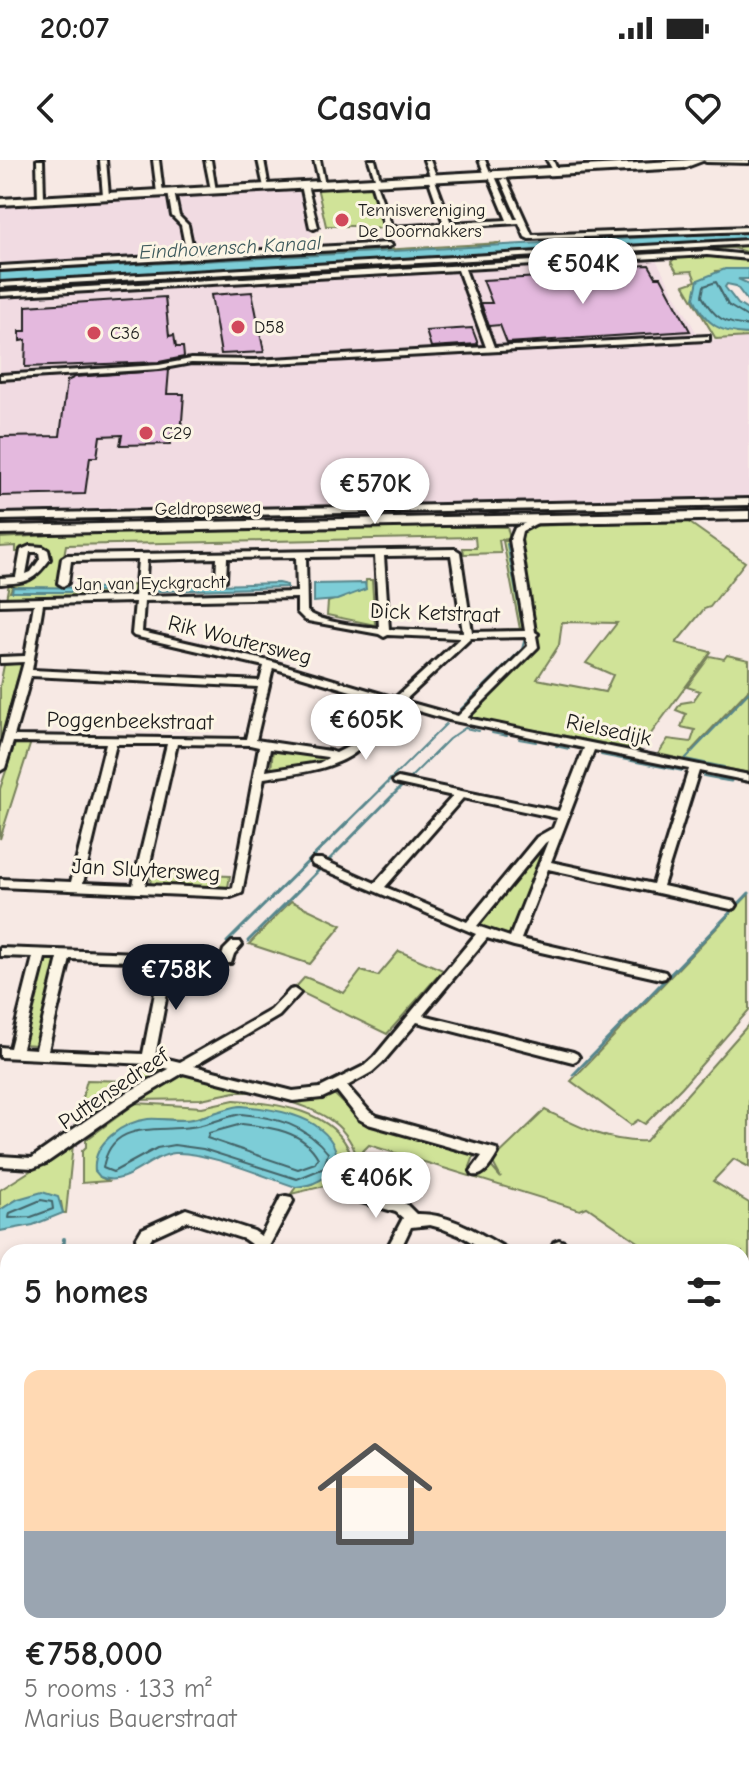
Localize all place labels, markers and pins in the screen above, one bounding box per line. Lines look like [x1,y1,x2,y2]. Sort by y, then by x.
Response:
place label: Tennisvereniging De Doornakkers [358,200,486,242]
marker: Tennisvereniging De Doornakkers [333,211,351,229]
pin: €504K [527,238,639,306]
place label: D58 [254,317,284,338]
marker: D58 [229,318,247,336]
place label: C36 [110,323,140,344]
marker: C36 [85,324,103,342]
place label: C29 [162,423,192,444]
marker: C29 [137,424,155,442]
pin: €570K [319,458,431,526]
pin: €605K [310,694,422,762]
pin: €758K [120,944,232,1012]
pin: €406K [320,1152,432,1220]

